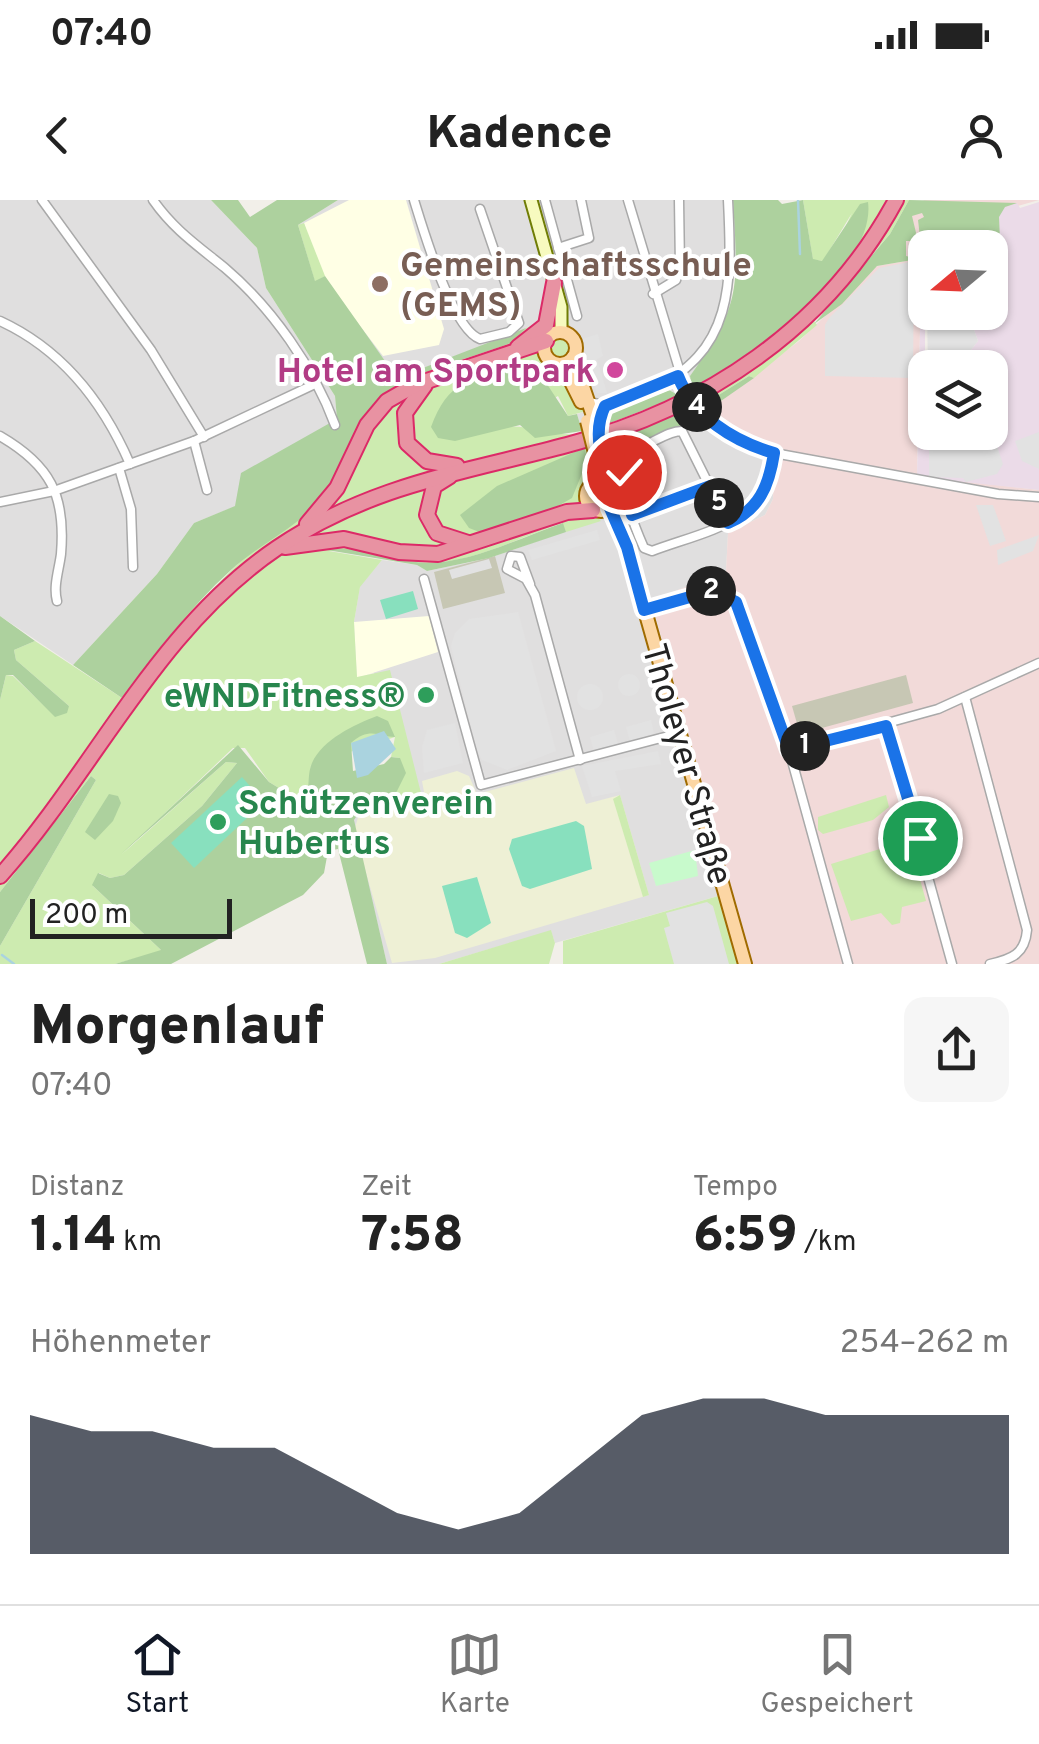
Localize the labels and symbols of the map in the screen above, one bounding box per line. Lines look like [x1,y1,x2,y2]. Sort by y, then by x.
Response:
north arrow [908,230,1008,330]
place label: Gemeinschaftsschule (GEMS) [400,245,752,329]
marker: Gemeinschaftsschule (GEMS) [369,273,391,295]
place label: Hotel am Sportpark [277,351,595,395]
marker: Hotel am Sportpark [604,359,626,381]
pin: 4 [672,382,722,432]
pin [582,430,667,515]
pin: 5 [694,478,744,528]
pin: 2 [686,566,736,616]
street label: Tholeyer Straße [630,639,741,890]
place label: eWNDFitness® [164,676,406,720]
marker: eWNDFitness® [415,684,437,706]
pin: 1 [780,721,830,771]
place label: Schützenverein Hubertus [238,783,494,867]
pin [878,796,963,881]
marker: Schützenverein Hubertus [207,811,229,833]
scale bar [30,894,232,938]

